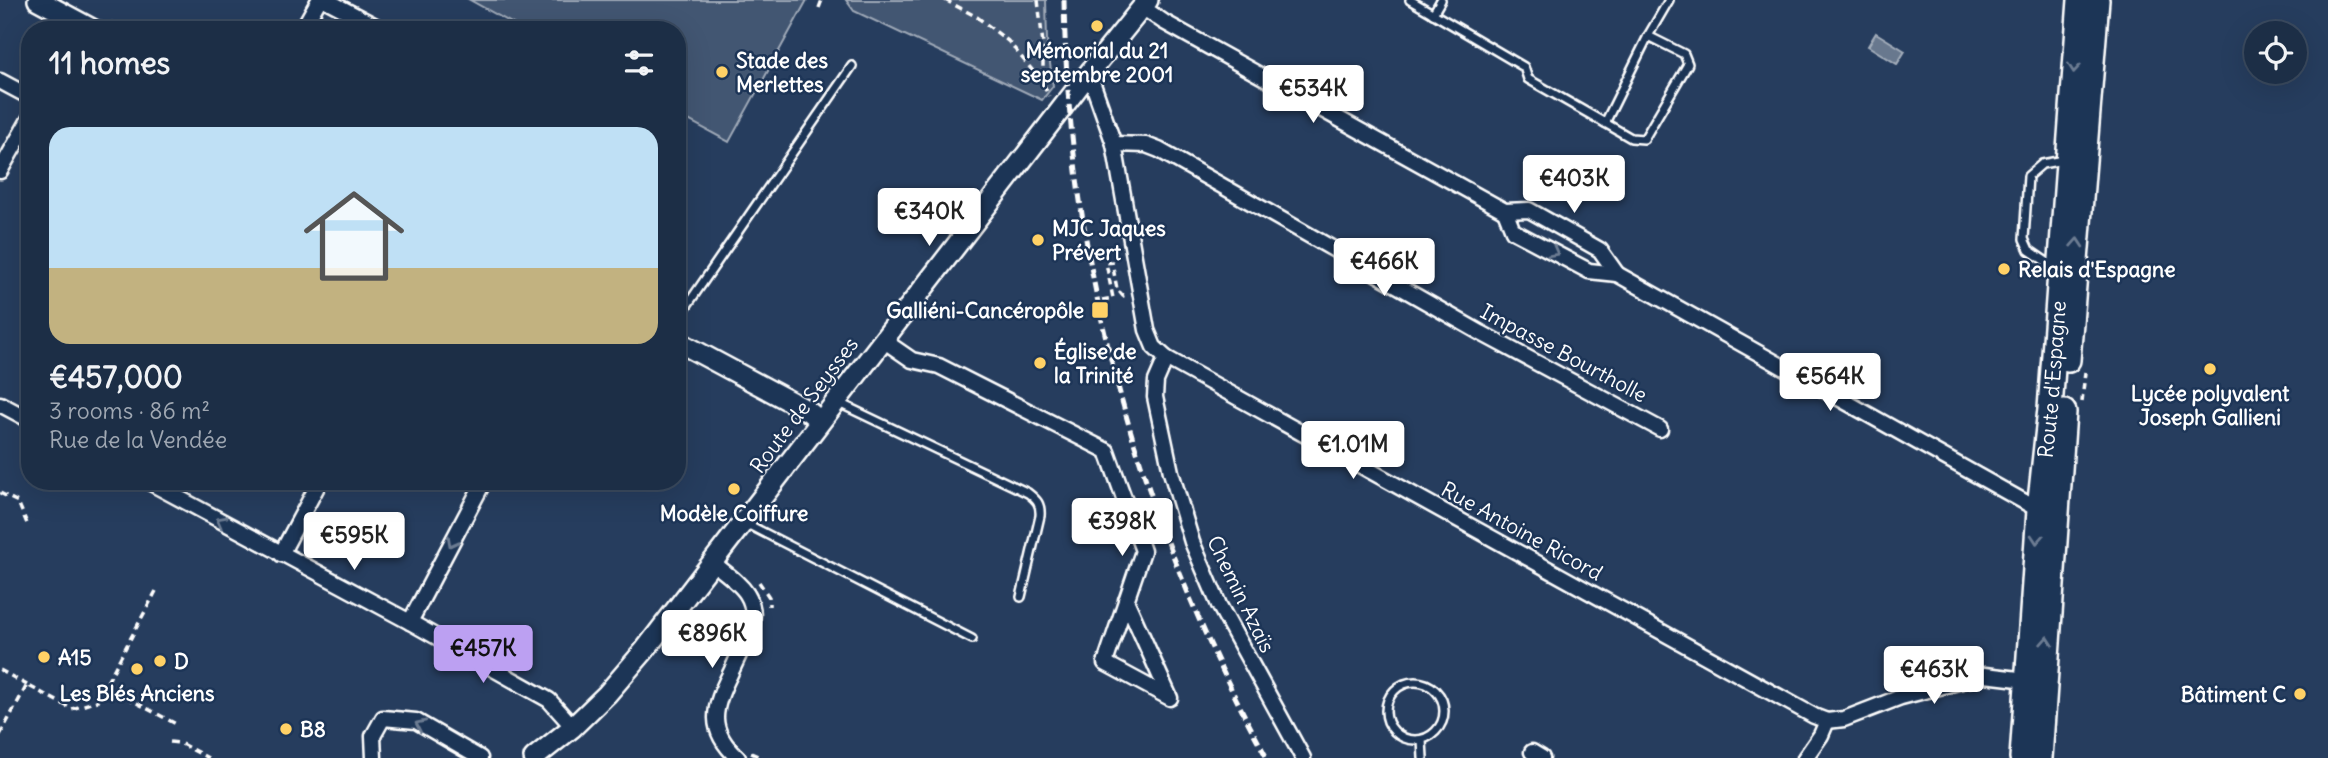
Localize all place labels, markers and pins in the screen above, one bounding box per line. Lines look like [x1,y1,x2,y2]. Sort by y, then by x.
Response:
marker: Mémorial du 21 septembre 2001 [1089,18,1105,34]
place label: Mémorial du 21 septembre 2001 [1021,37,1173,88]
place label: Stade des Merlettes [736,47,828,98]
marker: Stade des Merlettes [714,64,730,80]
pin: €534K [1264,66,1362,125]
pin: €403K [1525,156,1623,215]
pin: €340K [880,188,978,248]
place label: MJC Jaques Prévert [1052,215,1166,266]
marker: MJC Jaques Prévert [1030,232,1046,248]
pin: €466K [1335,238,1433,298]
place label: Relais d'Espagne [2018,256,2176,283]
marker: Relais d'Espagne [1996,261,2012,277]
place label: Galliéni-Cancéropôle [886,297,1084,324]
marker: Galliéni-Cancéropôle [1090,300,1110,320]
place label: Église de la Trinité [1054,337,1137,389]
pin: €564K [1781,354,1879,413]
marker: Église de la Trinité [1032,355,1048,371]
marker: Lycée polyvalent Joseph Gallieni [2202,361,2218,377]
place label: Lycée polyvalent Joseph Gallieni [2131,380,2290,431]
pin: €1.01M [1296,421,1410,481]
marker: Modèle Coiffure [726,481,742,497]
pin: €398K [1073,498,1171,558]
place label: Modèle Coiffure [660,500,808,527]
pin: €595K [305,512,403,572]
pin: €896K [663,610,761,670]
pin: €457K [434,626,532,685]
place label: A15 [58,644,92,671]
pin: €463K [1885,646,1983,706]
place label: D [174,648,189,675]
marker: A15 [36,649,52,665]
marker: D [152,653,168,669]
marker: Les Blés Anciens [129,661,145,677]
place label: Les Blés Anciens [59,680,215,707]
place label: Bâtiment C [2181,681,2286,708]
marker: Bâtiment C [2292,686,2308,702]
place label: B8 [300,716,326,743]
marker: B8 [278,721,294,737]

